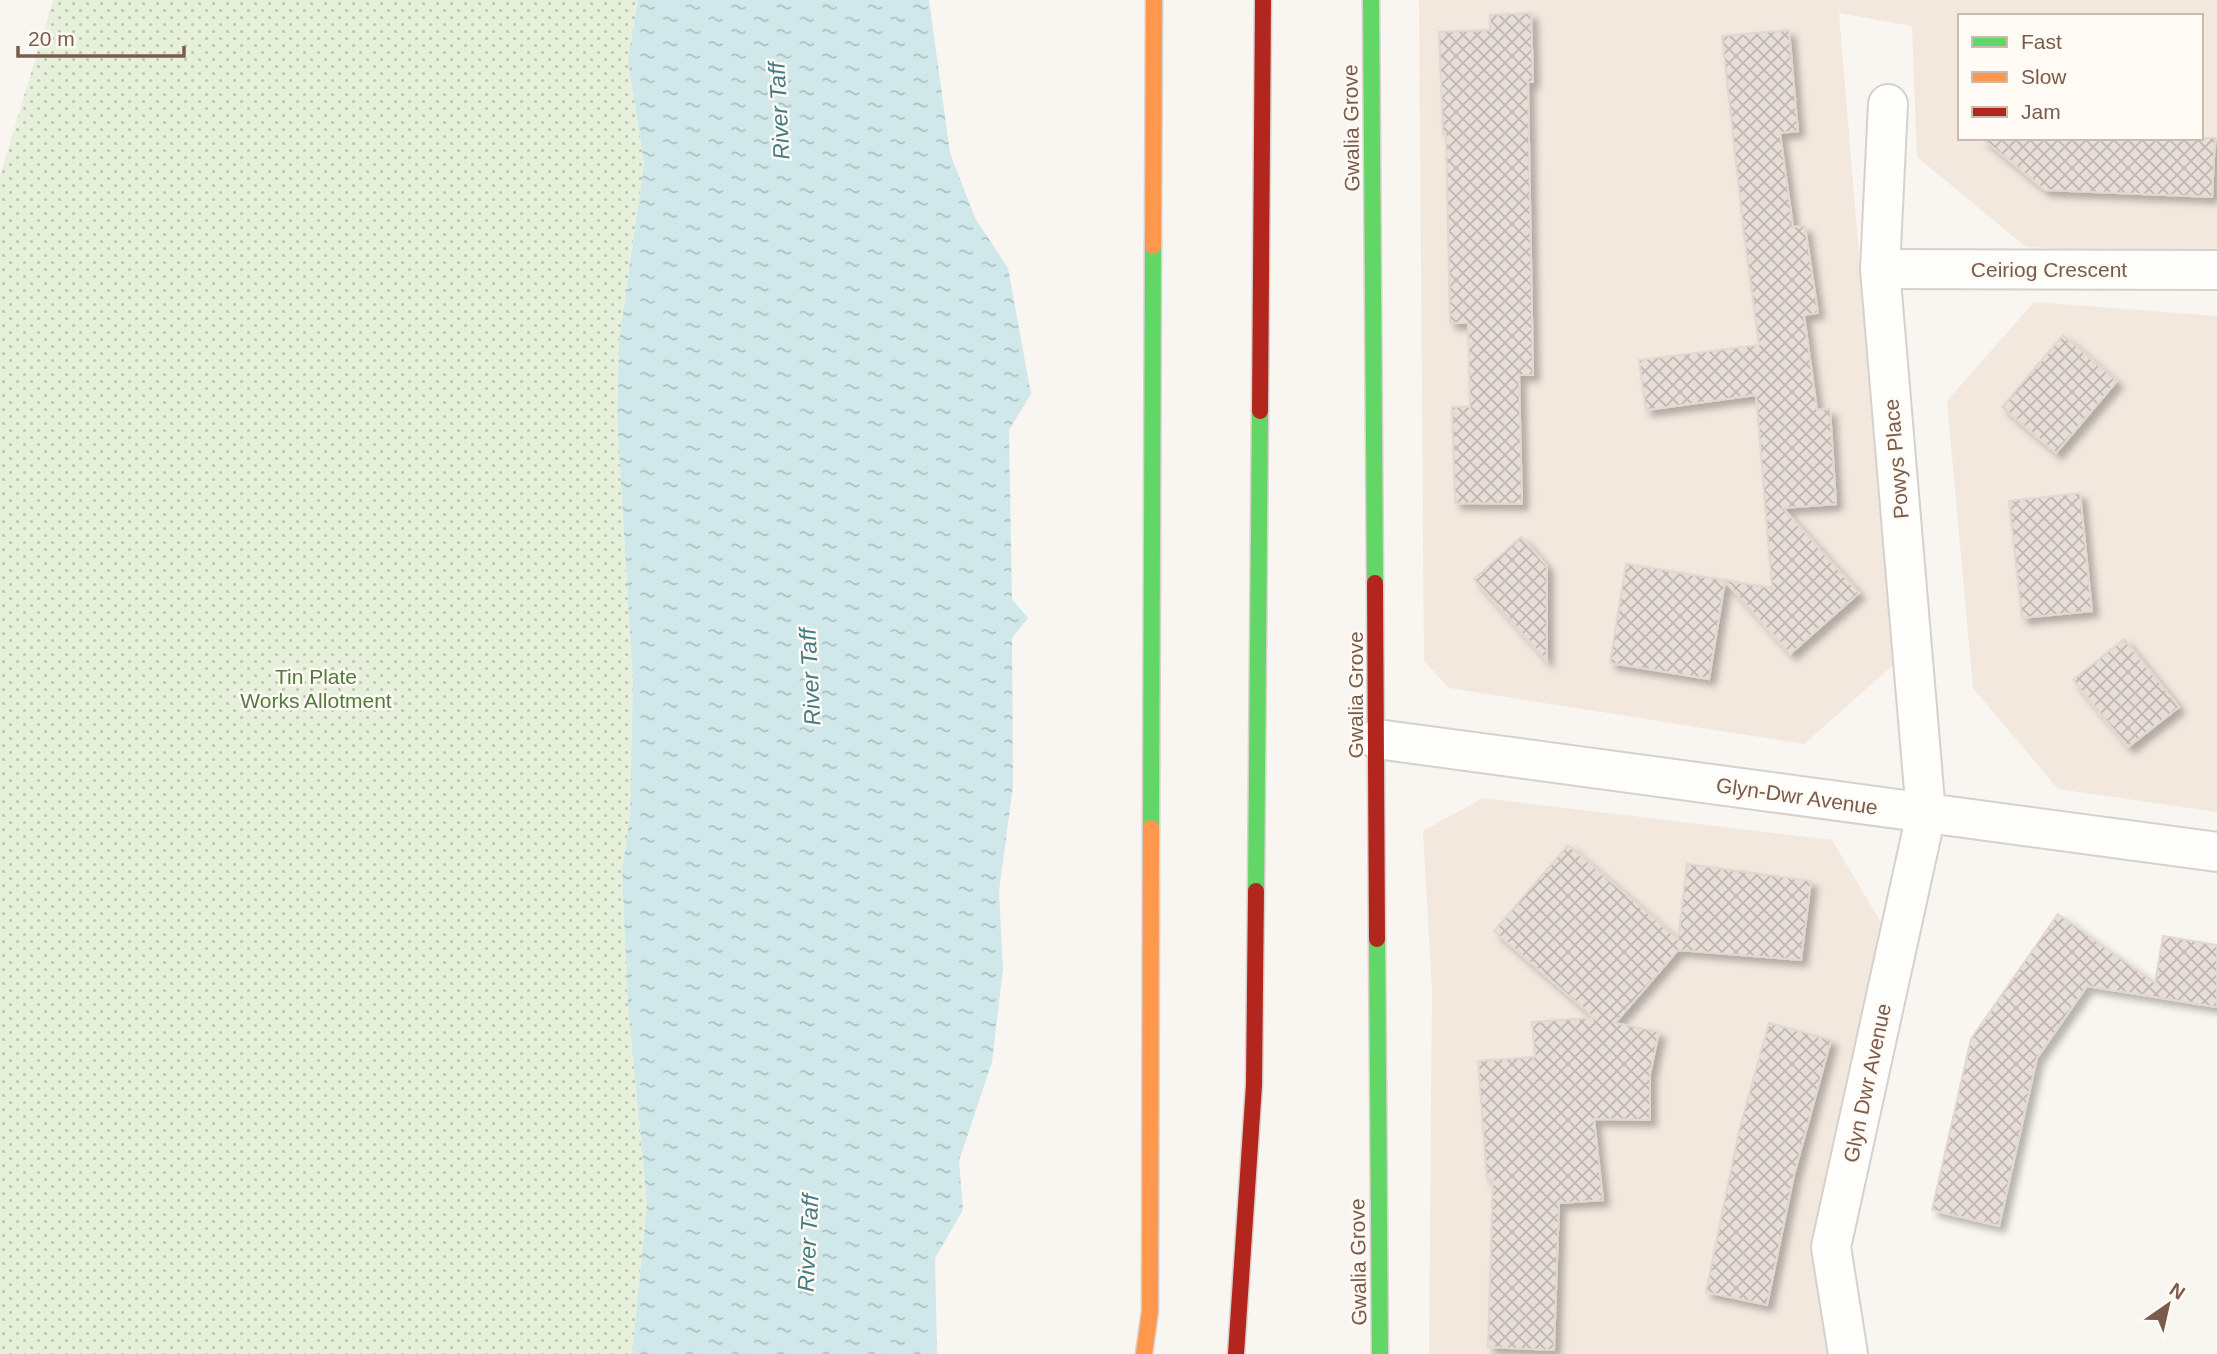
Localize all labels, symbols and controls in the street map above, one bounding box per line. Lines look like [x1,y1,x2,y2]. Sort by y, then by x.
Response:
scale bar [18,14,184,58]
legend [1958,14,2203,140]
text: 20 m [28,27,75,50]
text: Fast [2021,30,2062,53]
water label: River Taff [763,59,795,160]
street label: Gwalia Grove [1338,64,1364,192]
text: Slow [2021,65,2067,88]
text: Jam [2021,100,2061,123]
street label: Ceiriog Crescent [1971,258,2127,281]
street label: Powys Place [1879,398,1913,520]
water label: River Taff [794,625,826,726]
street label: Gwalia Grove [1344,631,1367,759]
park label: Tin Plate Works Allotment [240,665,392,712]
street label: Glyn-Dwr Avenue [1715,773,1879,819]
street label: Glyn Dwr Avenue [1839,1001,1895,1165]
water label: River Taff [792,1191,824,1292]
street label: Gwalia Grove [1345,1198,1371,1326]
north arrow [2133,1270,2203,1340]
text: N [2166,1279,2189,1304]

